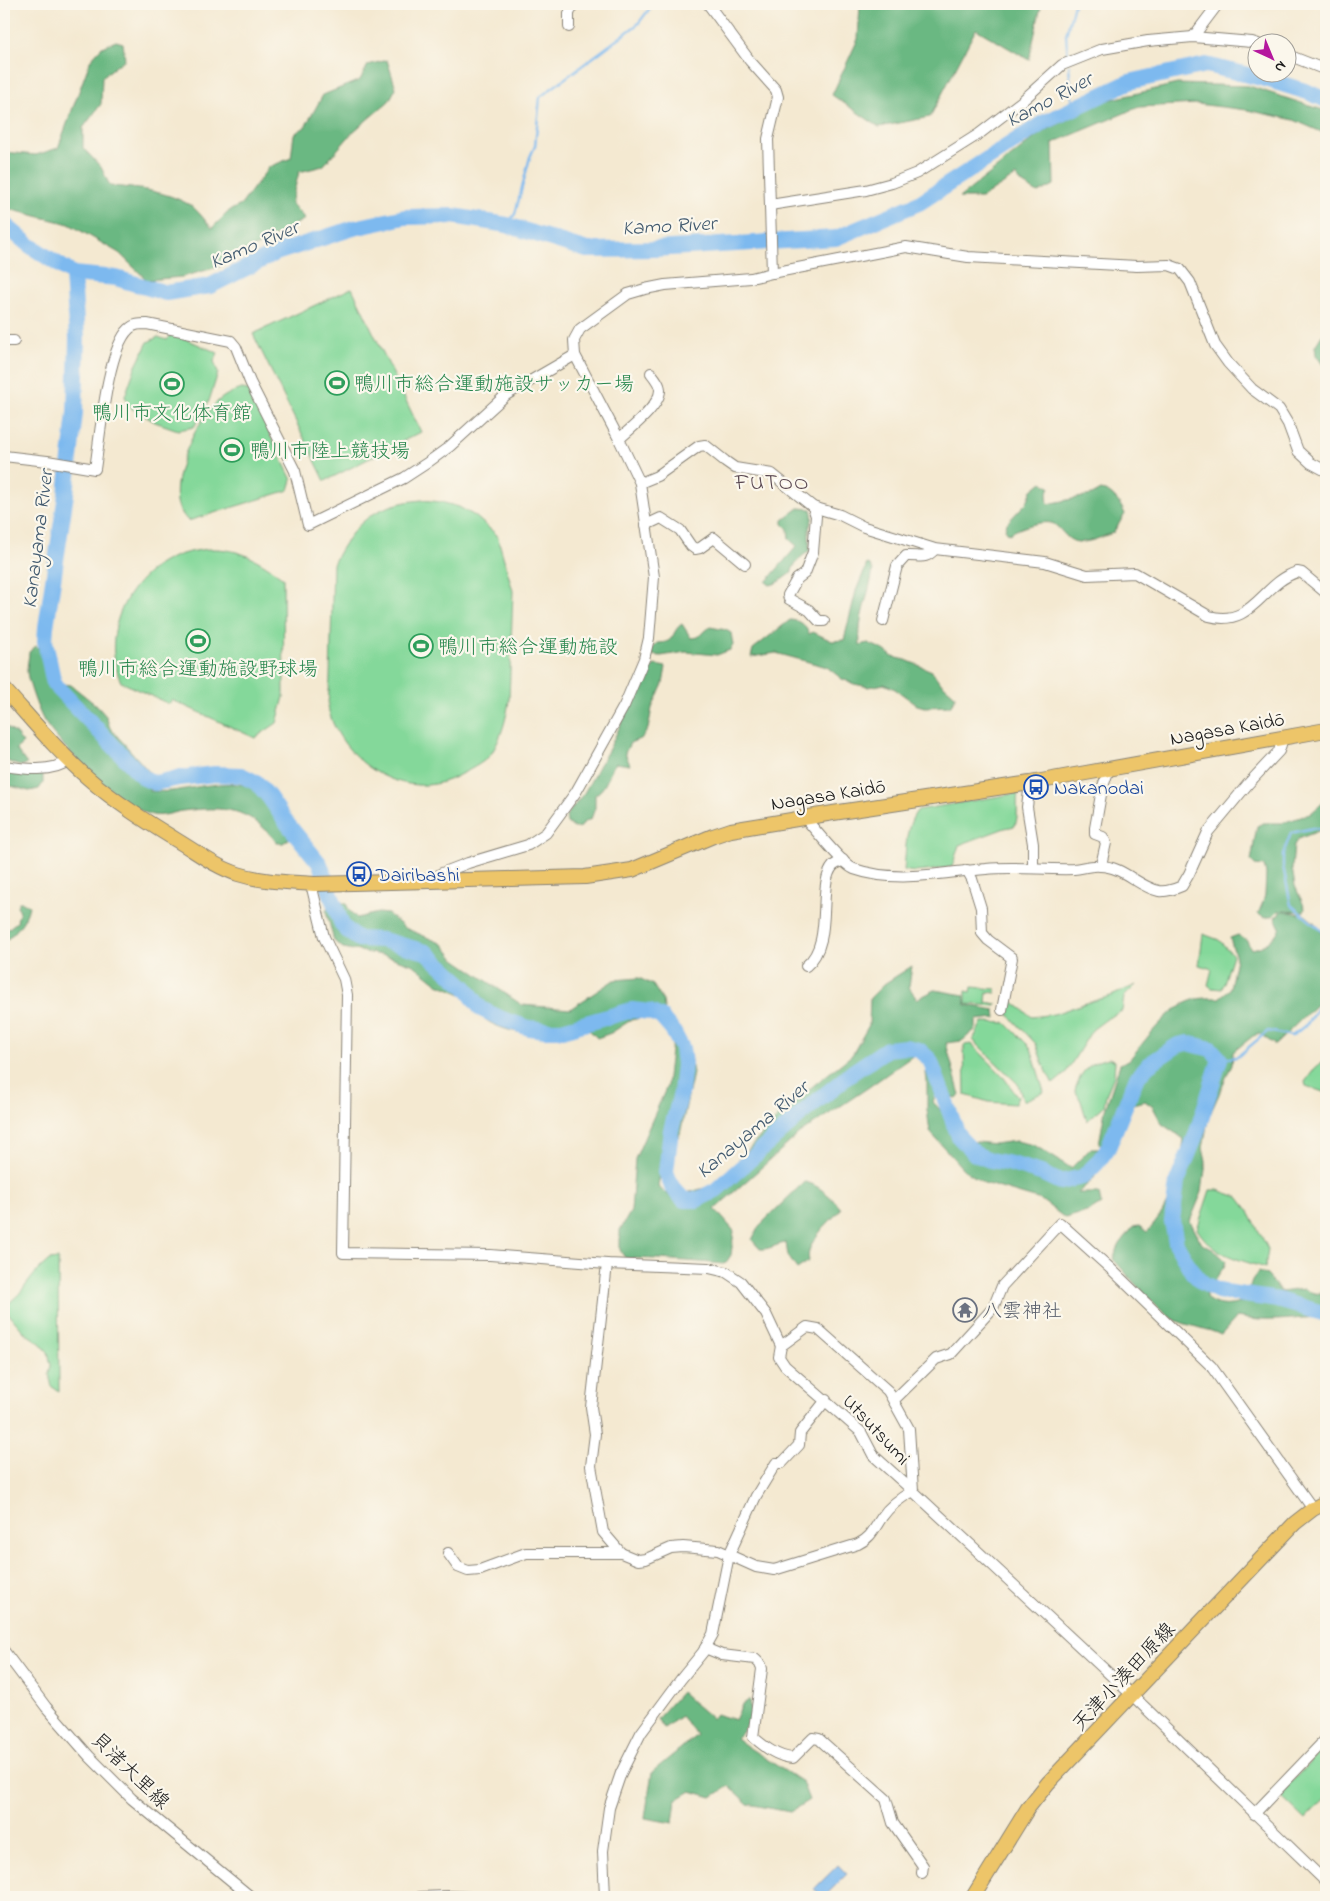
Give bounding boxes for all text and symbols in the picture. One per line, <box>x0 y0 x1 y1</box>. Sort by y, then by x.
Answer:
north arrow <box>1248 32 1298 82</box>
text: N <box>1269 55 1291 77</box>
water label: Kamo River <box>1001 64 1101 136</box>
water label: Kamo River <box>621 209 719 244</box>
water label: Kamo River <box>206 213 306 278</box>
sports icon: 鴨川市総合運動施設サッカー場 <box>324 370 350 396</box>
sports icon: 鴨川市文化体育館 <box>159 371 185 397</box>
place label: 鴨川市総合運動施設サッカー場 <box>354 371 634 400</box>
place label: 鴨川市文化体育館 <box>92 400 252 429</box>
sports icon: 鴨川市陸上競技場 <box>219 437 245 463</box>
place label: 鴨川市陸上競技場 <box>250 438 410 467</box>
water label: Kanayama River <box>16 466 63 610</box>
district label: FUTOO <box>734 468 809 500</box>
sports icon: 鴨川市総合運動施設野球場 <box>185 628 211 654</box>
sports icon: 鴨川市総合運動施設 <box>408 633 434 659</box>
place label: 鴨川市総合運動施設 <box>438 634 618 663</box>
place label: 鴨川市総合運動施設野球場 <box>78 656 318 685</box>
street label: Nagasa Kaidō <box>1168 706 1287 756</box>
street label: Nagasa Kaidō <box>769 773 888 821</box>
bus stop icon: Nakanodai <box>1023 774 1049 800</box>
place label: Nakanodai <box>1054 775 1144 804</box>
bus stop icon: Dairibashi <box>346 861 372 887</box>
place label: Dairibashi <box>375 862 460 891</box>
water label: Kanayama River <box>690 1073 818 1187</box>
temple icon: 八雲神社 <box>952 1297 978 1323</box>
place label: 八雲神社 <box>982 1298 1062 1327</box>
street label: Utsutsumi <box>834 1389 916 1473</box>
street label: 天津小湊田原線 <box>1066 1617 1183 1739</box>
street label: 貝渚大里線 <box>83 1727 175 1817</box>

